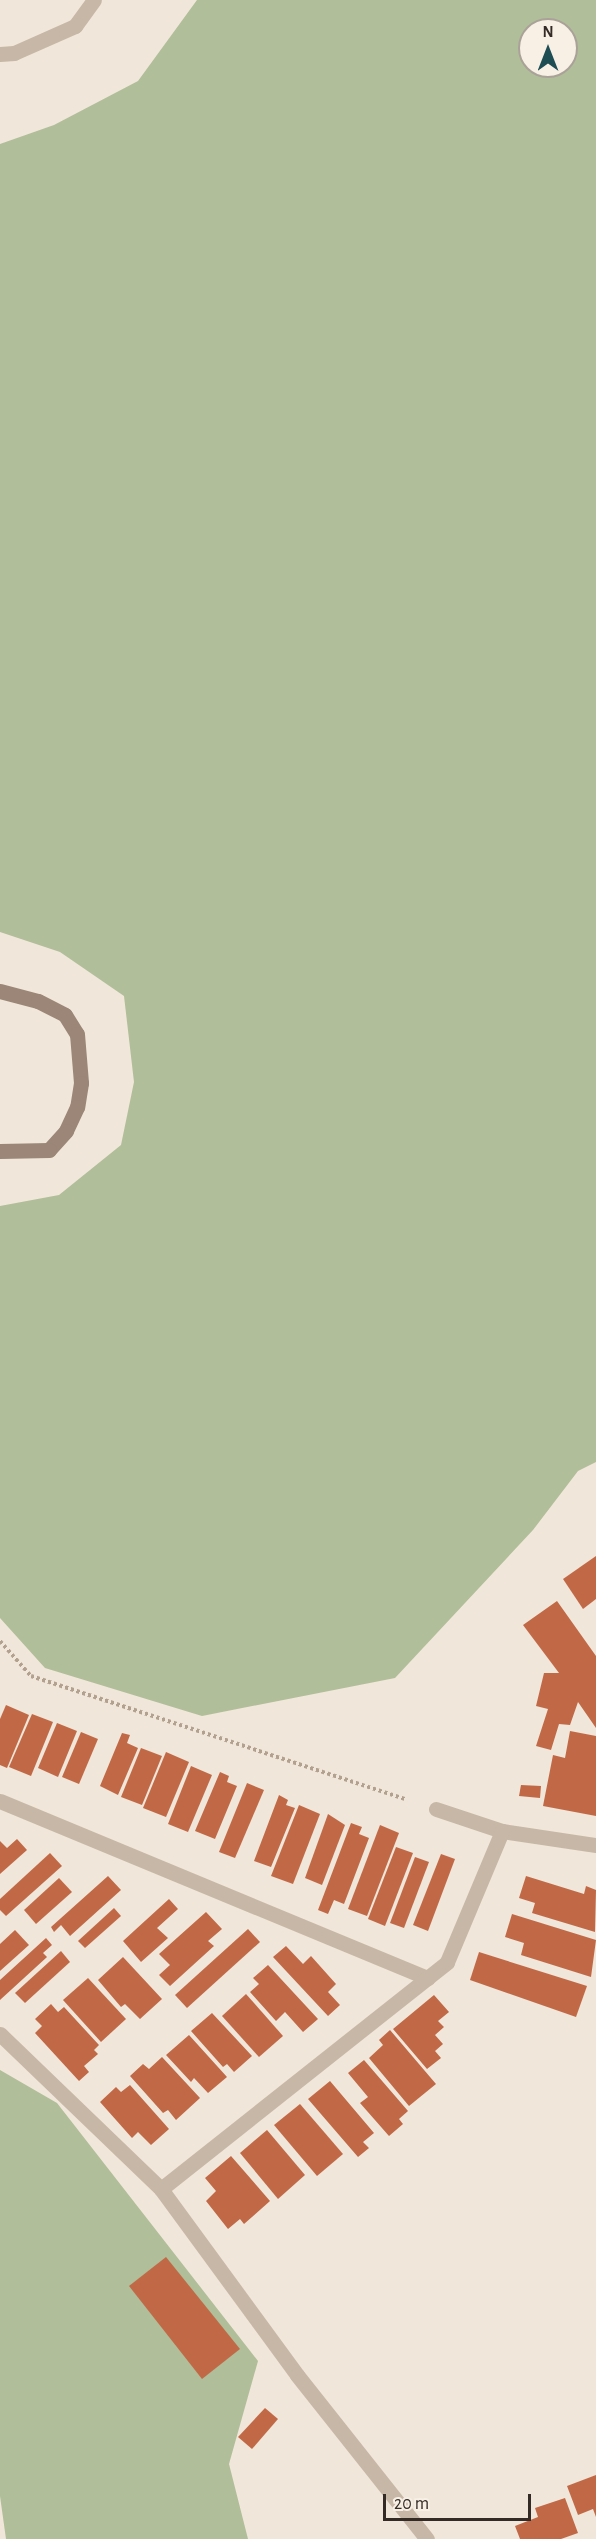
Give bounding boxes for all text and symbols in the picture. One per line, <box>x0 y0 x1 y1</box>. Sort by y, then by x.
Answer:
north arrow <box>518 18 578 78</box>
text: N <box>542 24 554 40</box>
scale bar <box>386 2482 534 2520</box>
text: 20 m <box>394 2495 429 2513</box>

